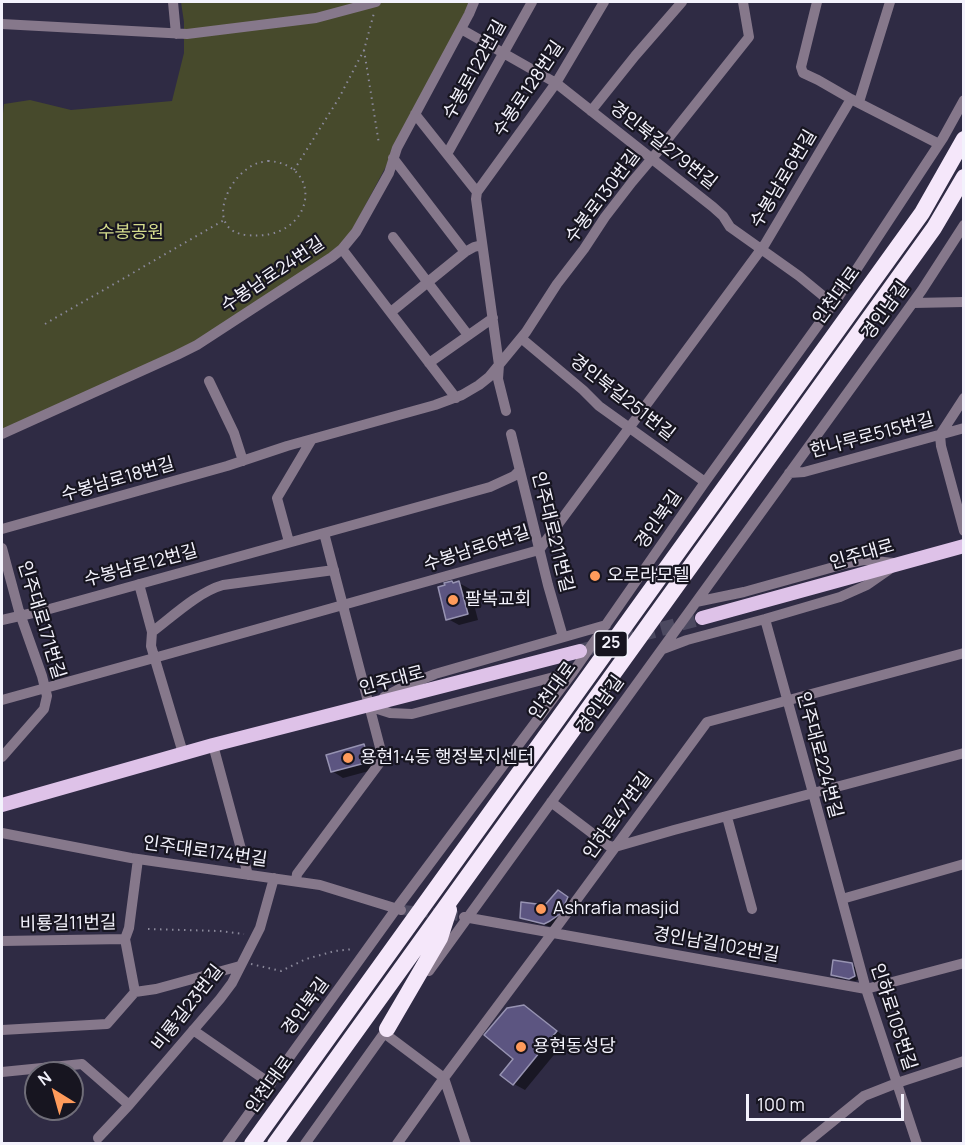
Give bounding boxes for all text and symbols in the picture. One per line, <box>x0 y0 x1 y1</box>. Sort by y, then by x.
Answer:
street label: 수봉로122번길 <box>439 17 511 123</box>
street label: 수봉로128번길 <box>489 37 569 141</box>
street label: 경인북길279번길 <box>605 98 721 194</box>
street label: 수봉남로6번길 <box>746 126 822 232</box>
street label: 수봉로130번길 <box>561 146 645 248</box>
park label: 수봉공원 <box>98 222 164 244</box>
street label: 수봉남로24번길 <box>217 233 329 317</box>
street label: 인천대로 <box>809 263 865 329</box>
street label: 경인남길 <box>858 278 914 344</box>
street label: 경인북길251번길 <box>565 350 679 446</box>
street label: 한나루로515번길 <box>808 409 936 463</box>
street label: 수봉남로18번길 <box>59 454 177 506</box>
street label: 인주대로211번길 <box>527 469 577 595</box>
street label: 경인북길 <box>631 487 687 553</box>
street label: 수봉남로6번길 <box>421 522 533 576</box>
street label: 인주대로 <box>827 535 897 575</box>
street label: 수봉남로12번길 <box>82 540 200 592</box>
street label: 인주대로171번길 <box>13 558 69 682</box>
place label: 오로라모텔 <box>607 565 690 587</box>
marker: 오로라모텔 <box>588 569 602 583</box>
place label: 팔복교회 <box>465 589 531 611</box>
marker: 팔복교회 <box>446 593 460 607</box>
road number: 25 <box>594 631 628 657</box>
street label: 인천대로 <box>525 658 581 724</box>
street label: 인주대로 <box>357 662 427 700</box>
street label: 경인남길 <box>573 672 629 738</box>
street label: 인주대로224번길 <box>792 689 846 821</box>
place label: 용현1·4동 행정복지센터 <box>360 747 534 769</box>
marker: 용현1·4동 행정복지센터 <box>341 751 355 765</box>
street label: 인하로47번길 <box>579 768 657 864</box>
street label: 인주대로174번길 <box>141 833 269 871</box>
place label: Ashrafia masjid <box>553 898 679 920</box>
marker: Ashrafia masjid <box>534 902 548 916</box>
street label: 비룡길11번길 <box>19 912 117 936</box>
street label: 경인남길102번길 <box>651 923 781 967</box>
street label: 비룡길23번길 <box>148 961 228 1055</box>
street label: 인하로105번길 <box>866 961 920 1073</box>
street label: 경인북길 <box>278 974 334 1040</box>
place label: 용현동성당 <box>533 1036 616 1058</box>
marker: 용현동성당 <box>514 1040 528 1054</box>
street label: 인천대로 <box>242 1052 298 1118</box>
north arrow <box>24 1061 84 1121</box>
text: N <box>33 1066 56 1090</box>
scale bar <box>749 1082 906 1120</box>
text: 100 m <box>757 1092 805 1116</box>

